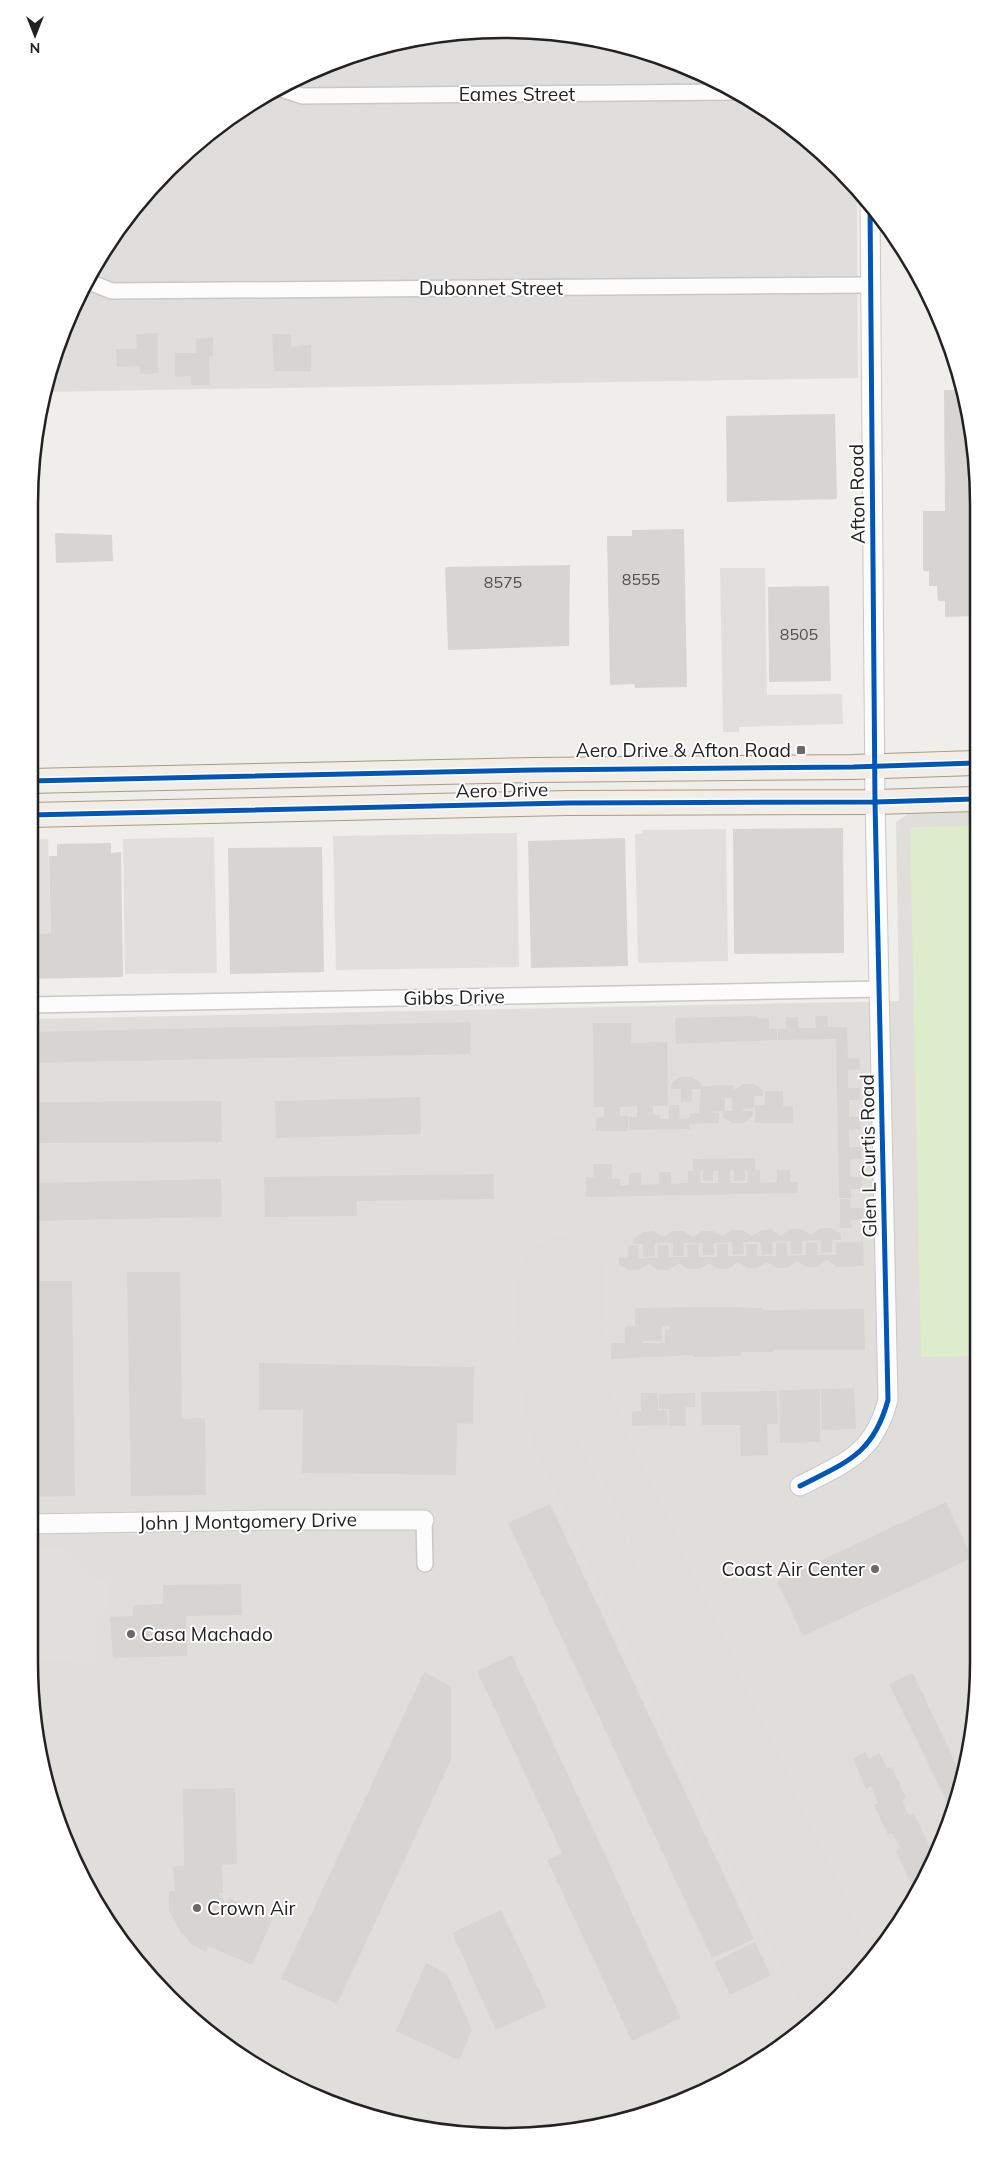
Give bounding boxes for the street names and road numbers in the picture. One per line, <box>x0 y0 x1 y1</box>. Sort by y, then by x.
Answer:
street label: Eames Street <box>459 82 576 106</box>
street label: Dubonnet Street <box>419 276 563 300</box>
street label: Afton Road <box>844 444 870 544</box>
street label: Aero Drive <box>455 777 549 803</box>
street label: Gibbs Drive <box>403 984 505 1010</box>
street label: Glen L Curtis Road <box>855 1074 881 1238</box>
street label: John J Montgomery Drive <box>139 1507 357 1535</box>

